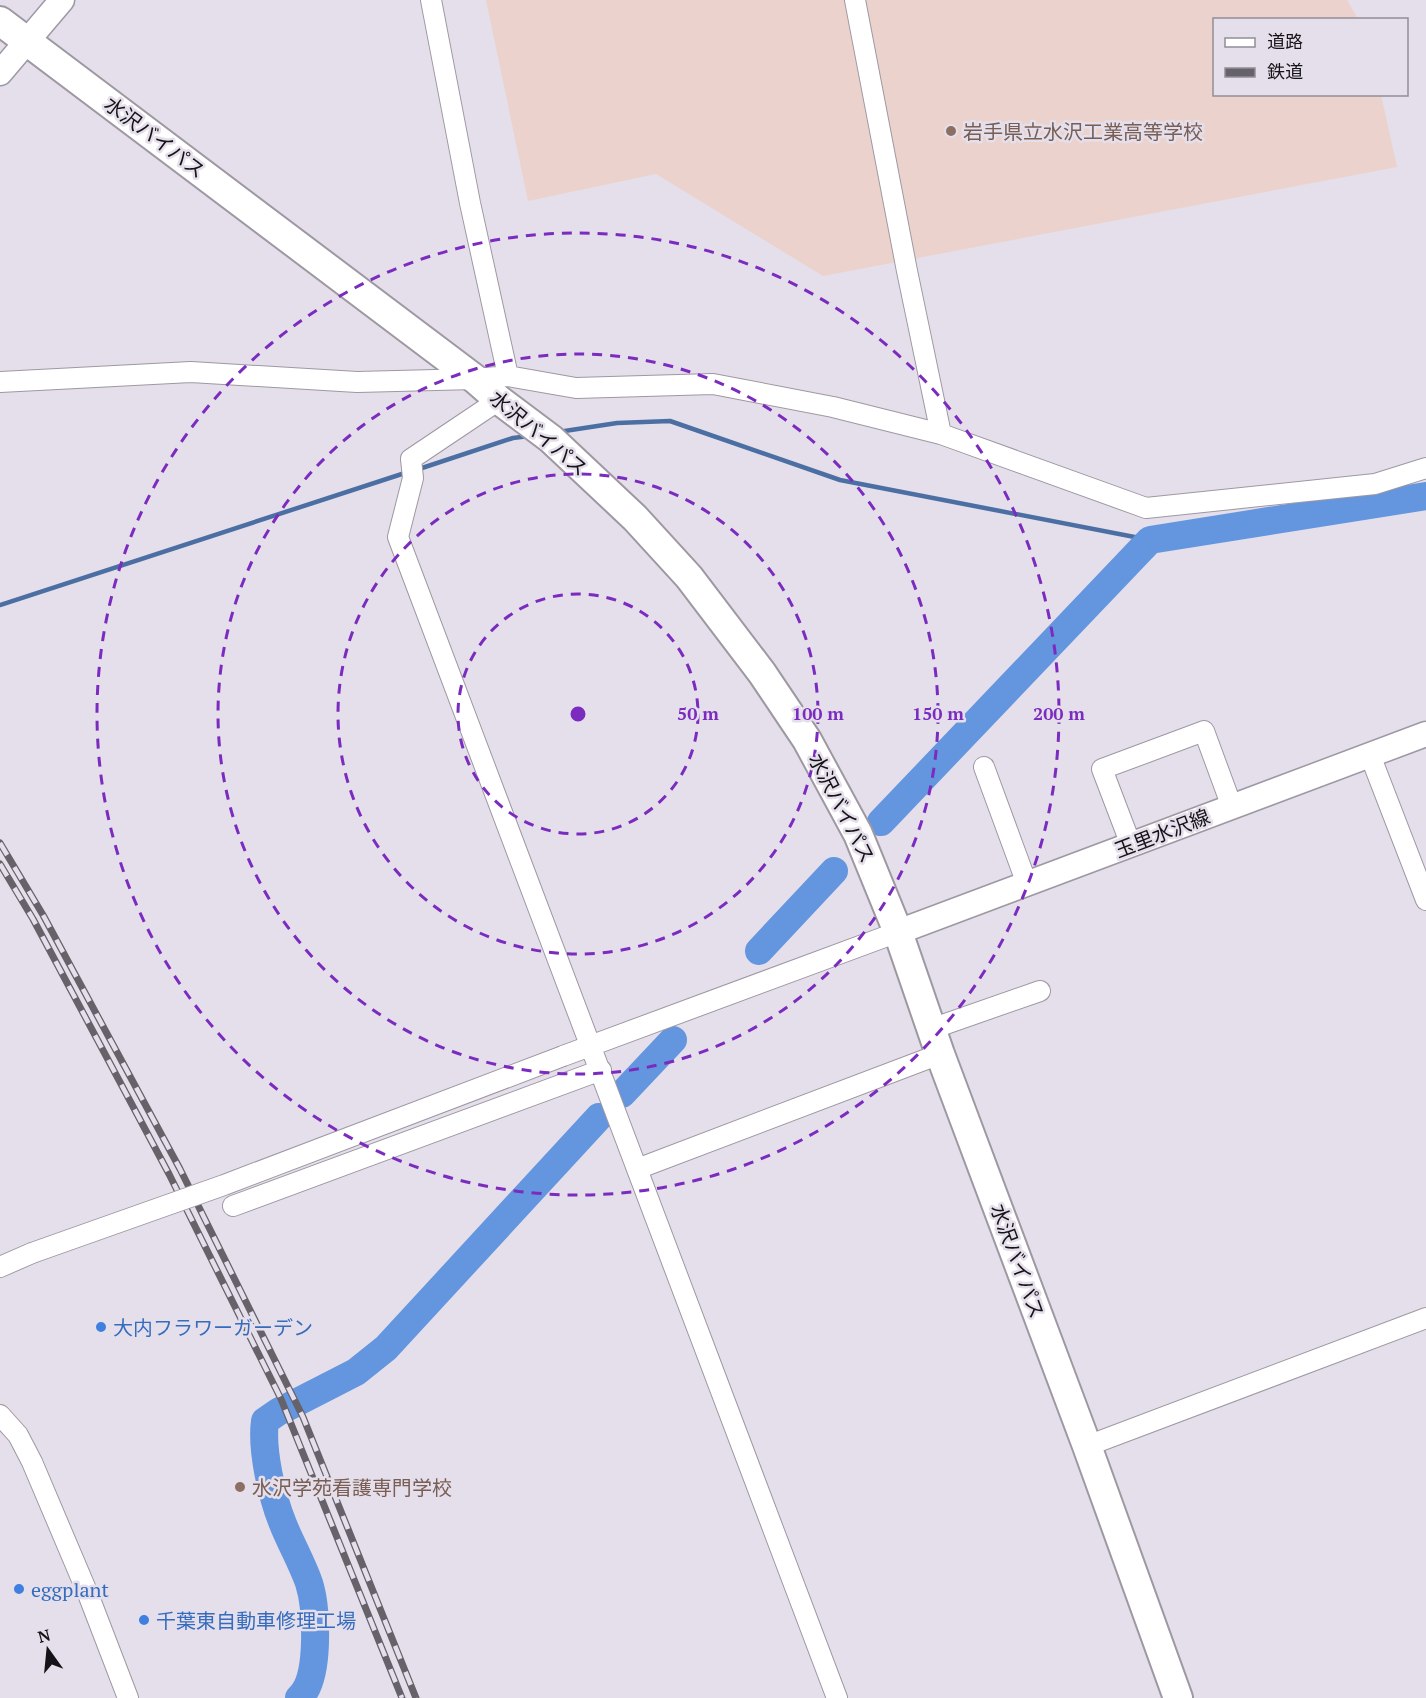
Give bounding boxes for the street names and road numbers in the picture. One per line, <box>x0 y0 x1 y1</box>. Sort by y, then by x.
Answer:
street label: 水沢バイパス <box>99 90 211 184</box>
street label: 水沢バイパス <box>485 384 593 482</box>
street label: 水沢バイパス <box>803 749 881 867</box>
street label: 玉里水沢線 <box>1110 802 1214 864</box>
street label: 水沢バイパス <box>985 1200 1051 1322</box>

